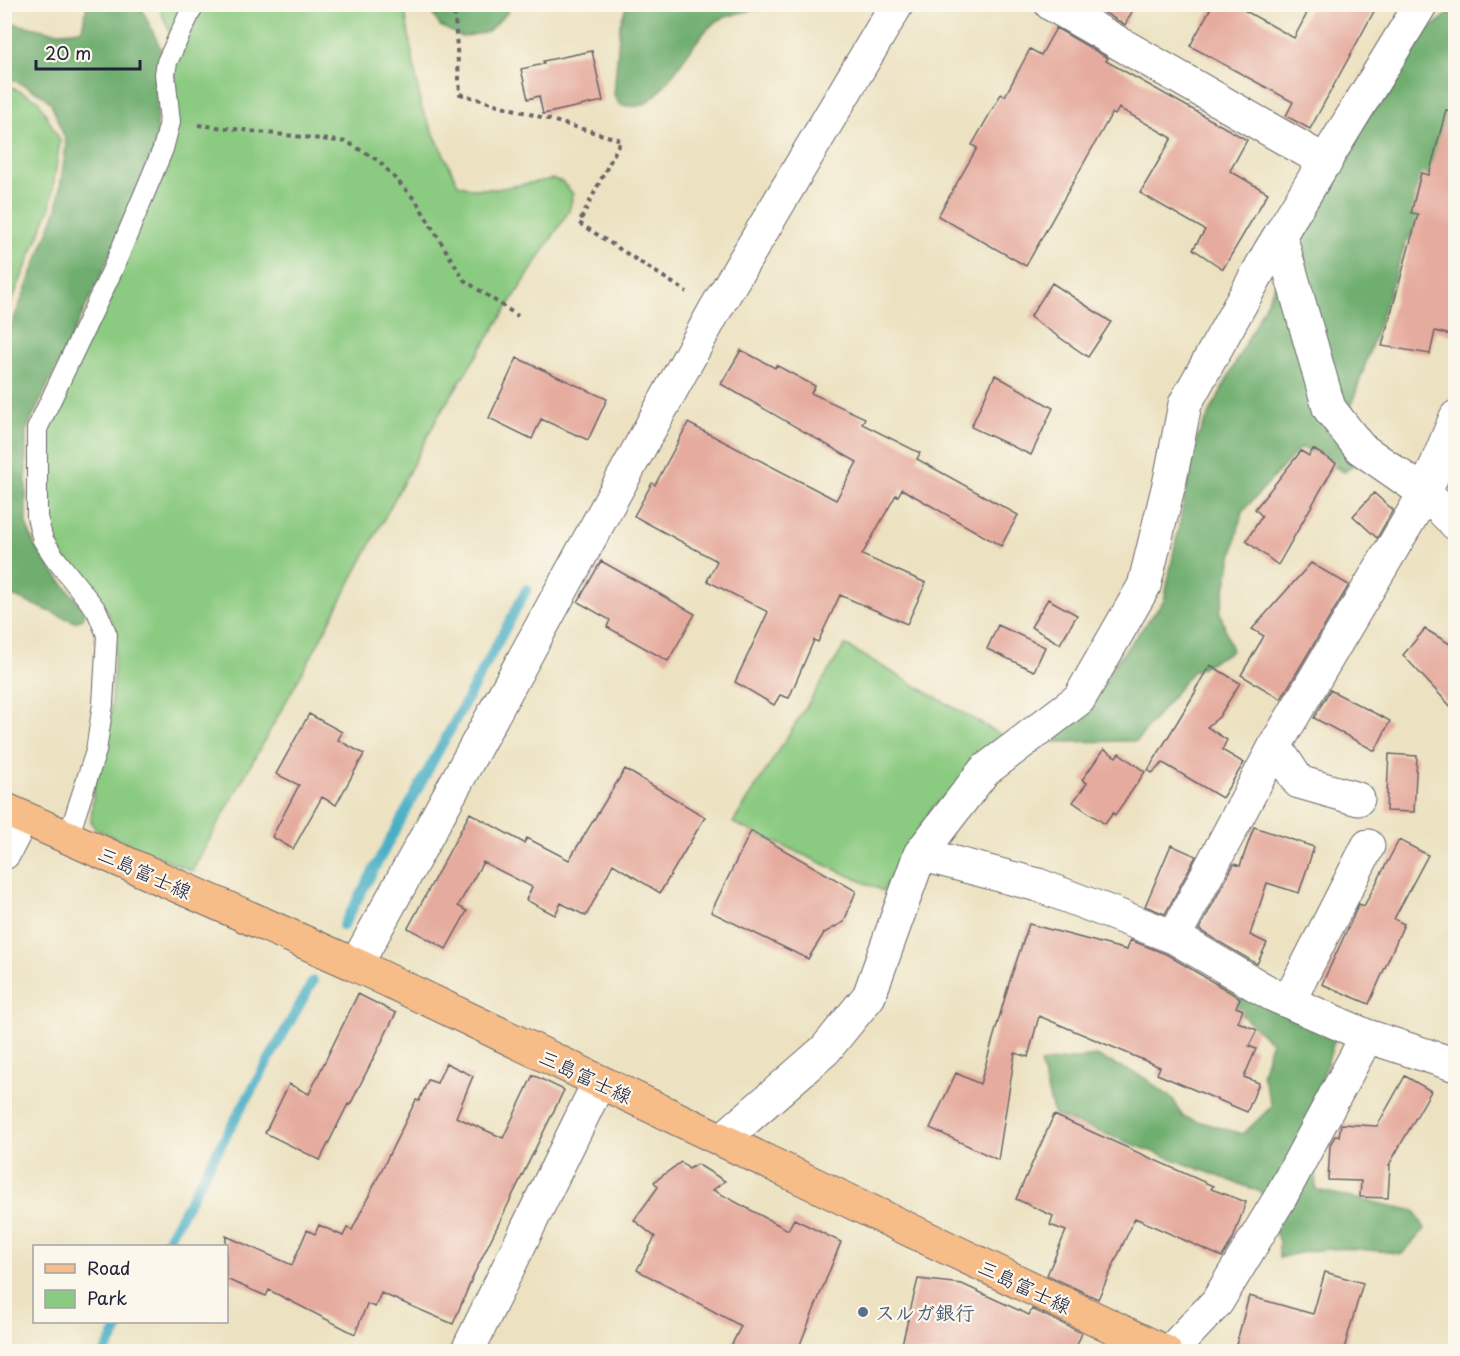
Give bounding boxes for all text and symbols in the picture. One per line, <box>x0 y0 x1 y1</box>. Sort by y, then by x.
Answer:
scale bar <box>36 33 140 71</box>
text: 20 m <box>45 39 91 66</box>
street label: 三島富士線 <box>93 838 197 906</box>
street label: 三島富士線 <box>534 1041 638 1111</box>
legend <box>33 1245 228 1323</box>
street label: 三島富士線 <box>973 1251 1077 1321</box>
text: Road <box>87 1254 131 1281</box>
text: Park <box>87 1284 127 1311</box>
place label: スルガ銀行 <box>875 1297 975 1327</box>
marker: スルガ銀行 <box>856 1305 870 1319</box>

